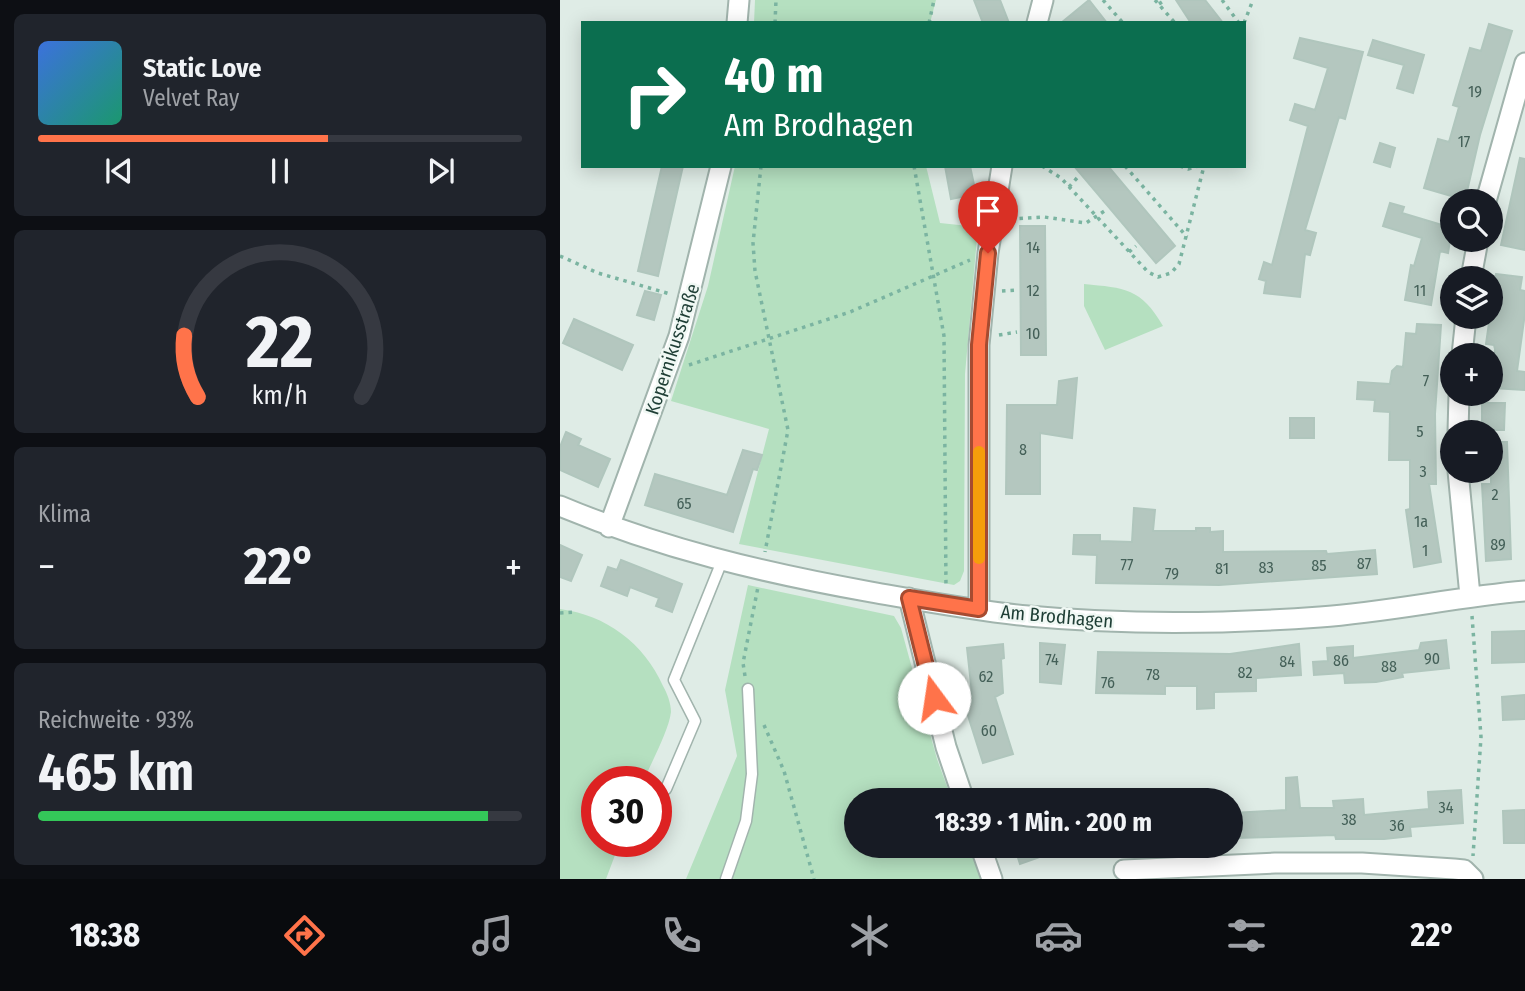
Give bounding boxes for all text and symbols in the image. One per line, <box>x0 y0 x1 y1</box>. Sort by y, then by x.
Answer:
text: 40 m <box>724 46 824 105</box>
icon: right <box>609 49 700 140</box>
text: Static Love <box>143 53 261 84</box>
house number: 19 <box>1468 82 1482 101</box>
text: Velvet Ray <box>143 84 239 112</box>
text: Am Brodhagen <box>724 106 914 144</box>
house number: 17 <box>1458 132 1471 151</box>
icon: previous <box>100 152 138 190</box>
icon: pause <box>261 152 299 190</box>
icon: next <box>422 152 460 190</box>
pin <box>958 181 1018 253</box>
map controls <box>1440 189 1503 483</box>
button: search <box>1440 189 1503 252</box>
icon: arrive <box>969 192 1007 230</box>
house number: 14 <box>1026 238 1040 257</box>
button: layers <box>1440 266 1503 329</box>
street label: Kopernikusstraße <box>640 281 705 418</box>
house number: 12 <box>1026 281 1040 300</box>
house number: 11 <box>1414 281 1426 300</box>
text: 22 <box>245 300 314 387</box>
house number: 10 <box>1026 324 1040 343</box>
button: + <box>1440 343 1503 406</box>
house number: 7 <box>1423 371 1430 390</box>
text: km/h <box>252 381 308 411</box>
button: − <box>1440 420 1503 483</box>
house number: 5 <box>1416 422 1424 441</box>
house number: 8 <box>1019 440 1027 459</box>
house number: 3 <box>1419 462 1427 481</box>
house number: 2 <box>1491 485 1499 504</box>
house number: 65 <box>676 494 692 513</box>
text: Klima <box>38 500 91 528</box>
house number: 1a <box>1414 512 1428 531</box>
text: 22° <box>244 535 316 598</box>
house number: 89 <box>1490 535 1506 554</box>
house number: 1 <box>1422 541 1428 560</box>
text: − <box>38 544 55 590</box>
text: + <box>505 544 522 590</box>
house number: 87 <box>1357 554 1372 573</box>
house number: 77 <box>1120 555 1134 574</box>
house number: 85 <box>1311 556 1327 575</box>
house number: 83 <box>1258 558 1274 577</box>
house number: 81 <box>1215 559 1229 578</box>
house number: 79 <box>1165 564 1179 583</box>
street label: Am Brodhagen <box>1000 600 1114 633</box>
house number: 90 <box>1424 649 1440 668</box>
house number: 74 <box>1045 650 1059 669</box>
house number: 86 <box>1333 651 1349 670</box>
house number: 84 <box>1279 652 1295 671</box>
house number: 88 <box>1381 657 1397 676</box>
position arrow <box>897 661 971 735</box>
house number: 82 <box>1238 663 1252 682</box>
house number: 78 <box>1146 665 1160 684</box>
house number: 62 <box>979 667 993 686</box>
house number: 76 <box>1101 673 1115 692</box>
text: Reichweite · 93% <box>38 706 194 734</box>
house number: 60 <box>981 721 997 740</box>
text: 465 km <box>38 741 194 804</box>
speed limit sign: 30 <box>581 766 672 857</box>
house number: 34 <box>1439 798 1454 817</box>
text: 18:39 · 1 Min. · 200 m <box>935 807 1152 838</box>
house number: 38 <box>1341 810 1357 829</box>
house number: 36 <box>1389 816 1405 835</box>
icon: directions <box>280 911 329 960</box>
icon: music <box>468 911 517 960</box>
icon: phone <box>657 911 706 960</box>
icon: climate <box>845 911 894 960</box>
icon: car <box>1034 911 1083 960</box>
icon: filters <box>1222 911 1271 960</box>
text: 18:38 <box>70 916 140 954</box>
text: 22° <box>1411 916 1455 954</box>

